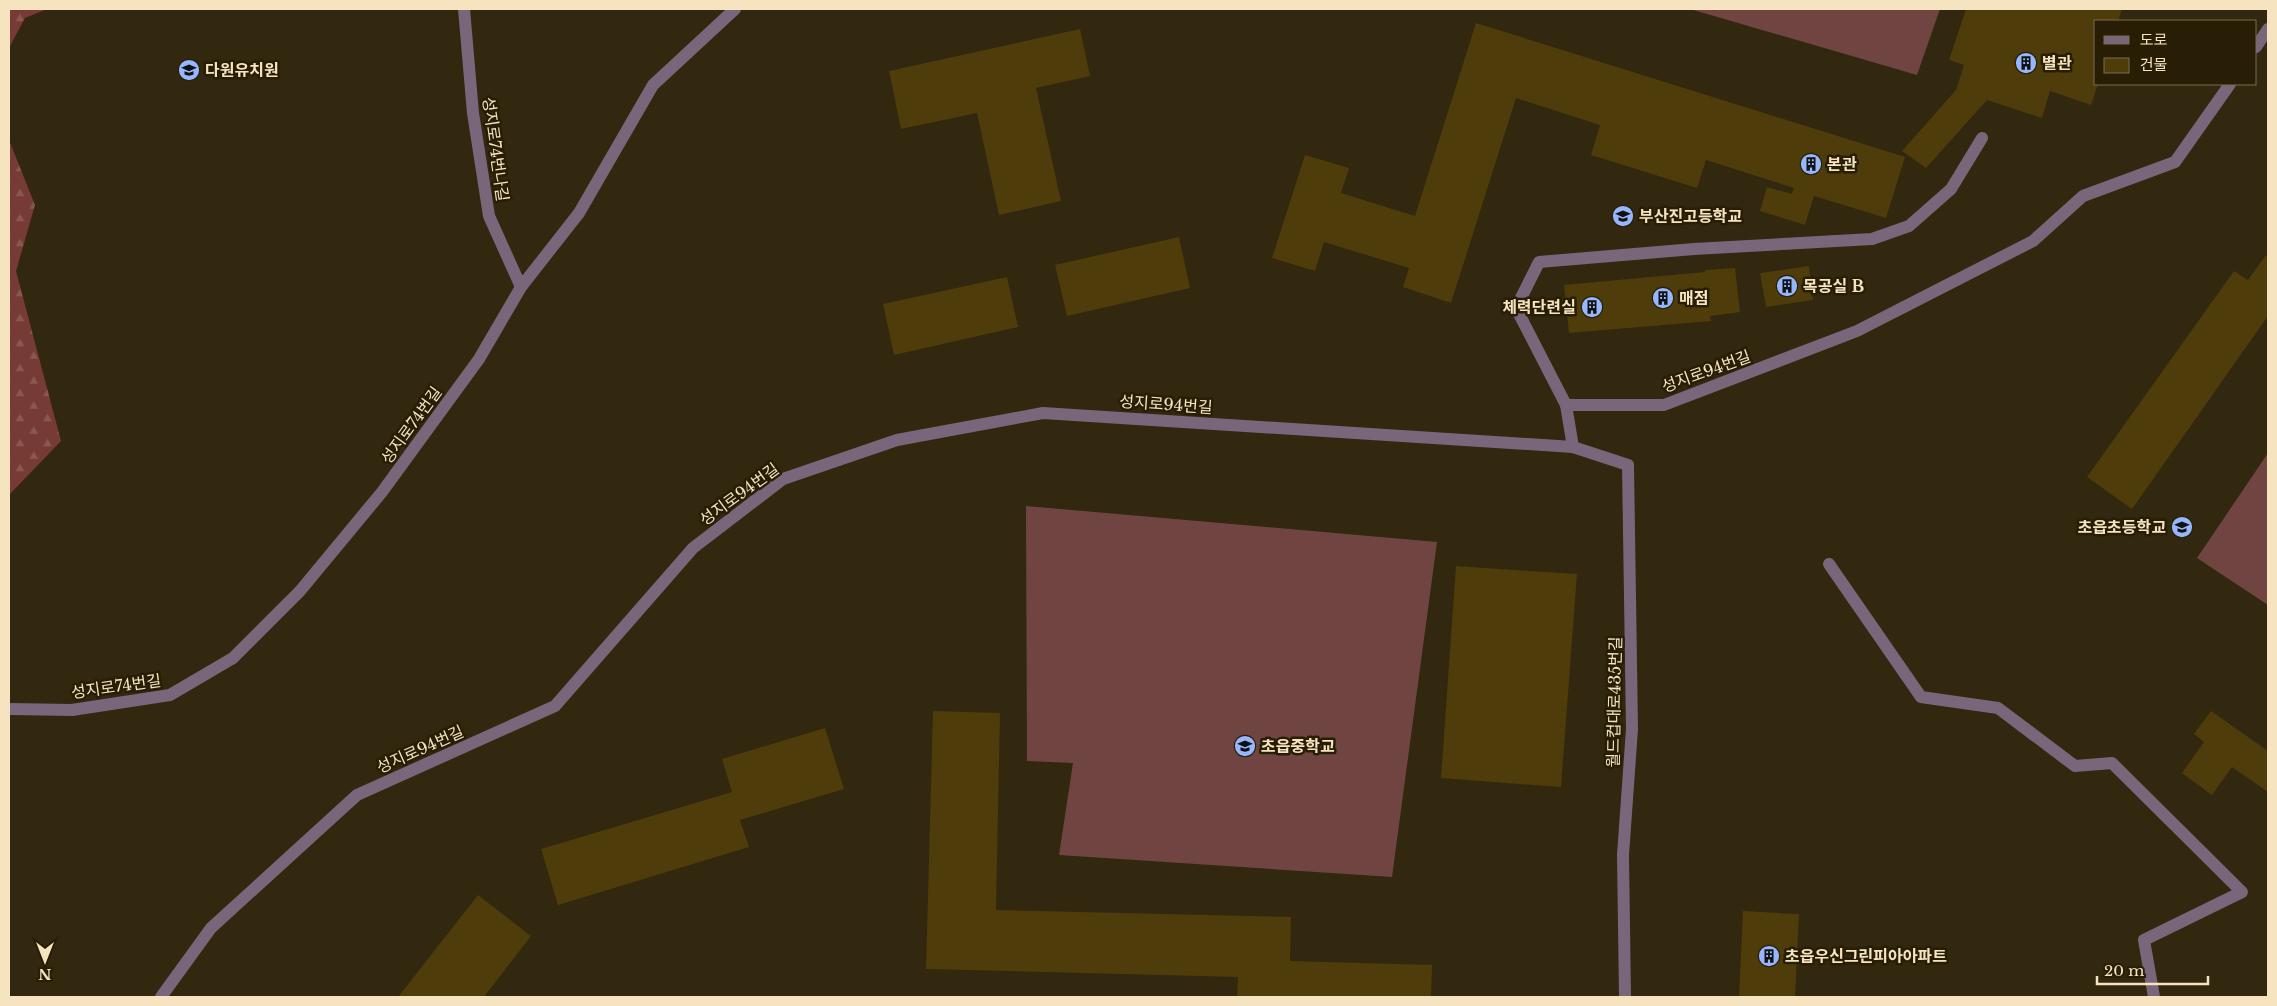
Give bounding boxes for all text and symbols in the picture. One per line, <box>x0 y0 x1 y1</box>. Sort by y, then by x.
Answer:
legend <box>2094 20 2257 85</box>
text: 도로 <box>2140 30 2168 49</box>
building icon: 별관 <box>2014 51 2038 75</box>
place label: 별관 <box>2042 53 2072 73</box>
text: 건물 <box>2140 55 2168 74</box>
school or university icon: 다원유치원 <box>177 58 201 82</box>
place label: 다원유치원 <box>205 60 279 80</box>
street label: 성지로74번나길 <box>479 95 513 203</box>
building icon: 본관 <box>1799 152 1823 176</box>
place label: 본관 <box>1827 154 1857 174</box>
school or university icon: 부산진고등학교 <box>1611 204 1635 228</box>
place label: 부산진고등학교 <box>1639 206 1742 226</box>
building icon: 목공실 B <box>1775 274 1799 298</box>
place label: 목공실 B <box>1803 276 1864 296</box>
building icon: 매점 <box>1651 286 1675 310</box>
place label: 매점 <box>1679 288 1708 308</box>
building icon: 체력단련실 <box>1580 295 1604 319</box>
place label: 체력단련실 <box>1502 297 1576 317</box>
street label: 성지로94번길 <box>1659 346 1753 396</box>
street label: 성지로74번길 <box>376 382 446 468</box>
street label: 성지로94번길 <box>1119 391 1213 417</box>
street label: 성지로94번길 <box>695 459 783 529</box>
school or university icon: 초읍초등학교 <box>2170 515 2194 539</box>
place label: 초읍초등학교 <box>2078 517 2166 537</box>
street label: 월드컵대로435번길 <box>1603 636 1625 768</box>
street label: 성지로74번길 <box>70 670 162 702</box>
street label: 성지로94번길 <box>373 721 467 777</box>
school or university icon: 초읍중학교 <box>1233 734 1257 758</box>
place label: 초읍중학교 <box>1261 736 1335 756</box>
north arrow <box>20 936 70 986</box>
building icon: 초읍우신그린피아아파트 <box>1757 944 1781 968</box>
place label: 초읍우신그린피아아파트 <box>1785 946 1947 966</box>
scale bar <box>2097 954 2208 986</box>
text: 20 m <box>2104 961 2144 980</box>
text: N <box>38 965 52 983</box>

